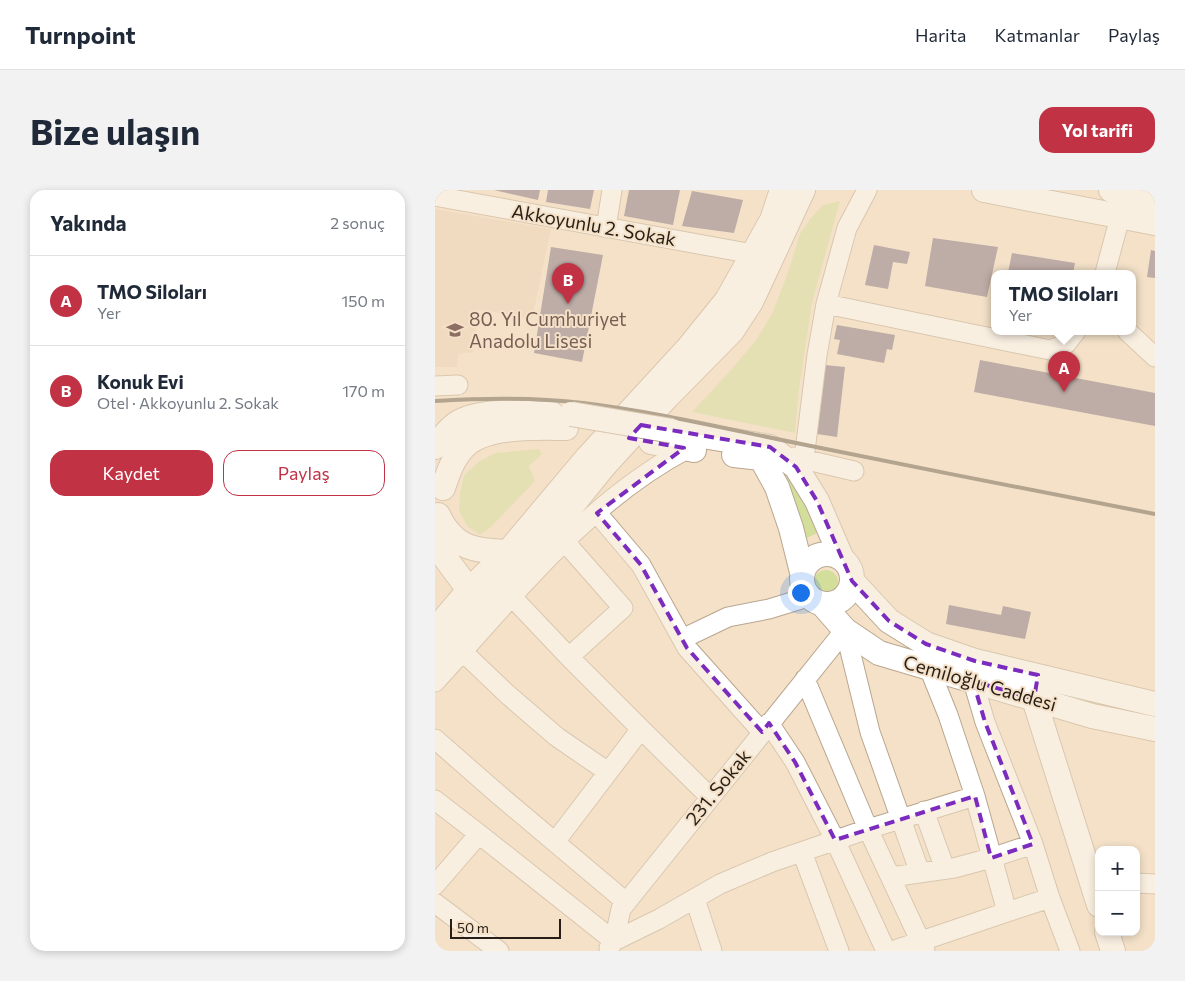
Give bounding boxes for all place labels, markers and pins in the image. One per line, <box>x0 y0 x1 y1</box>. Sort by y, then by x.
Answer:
pin: B <box>552 263 584 304</box>
place label: 80. Yıl Cumhuriyet Anadolu Lisesi <box>469 307 627 352</box>
school or university icon: 80. Yıl Cumhuriyet Anadolu Lisesi <box>445 320 465 340</box>
pin: A <box>1048 351 1080 392</box>

